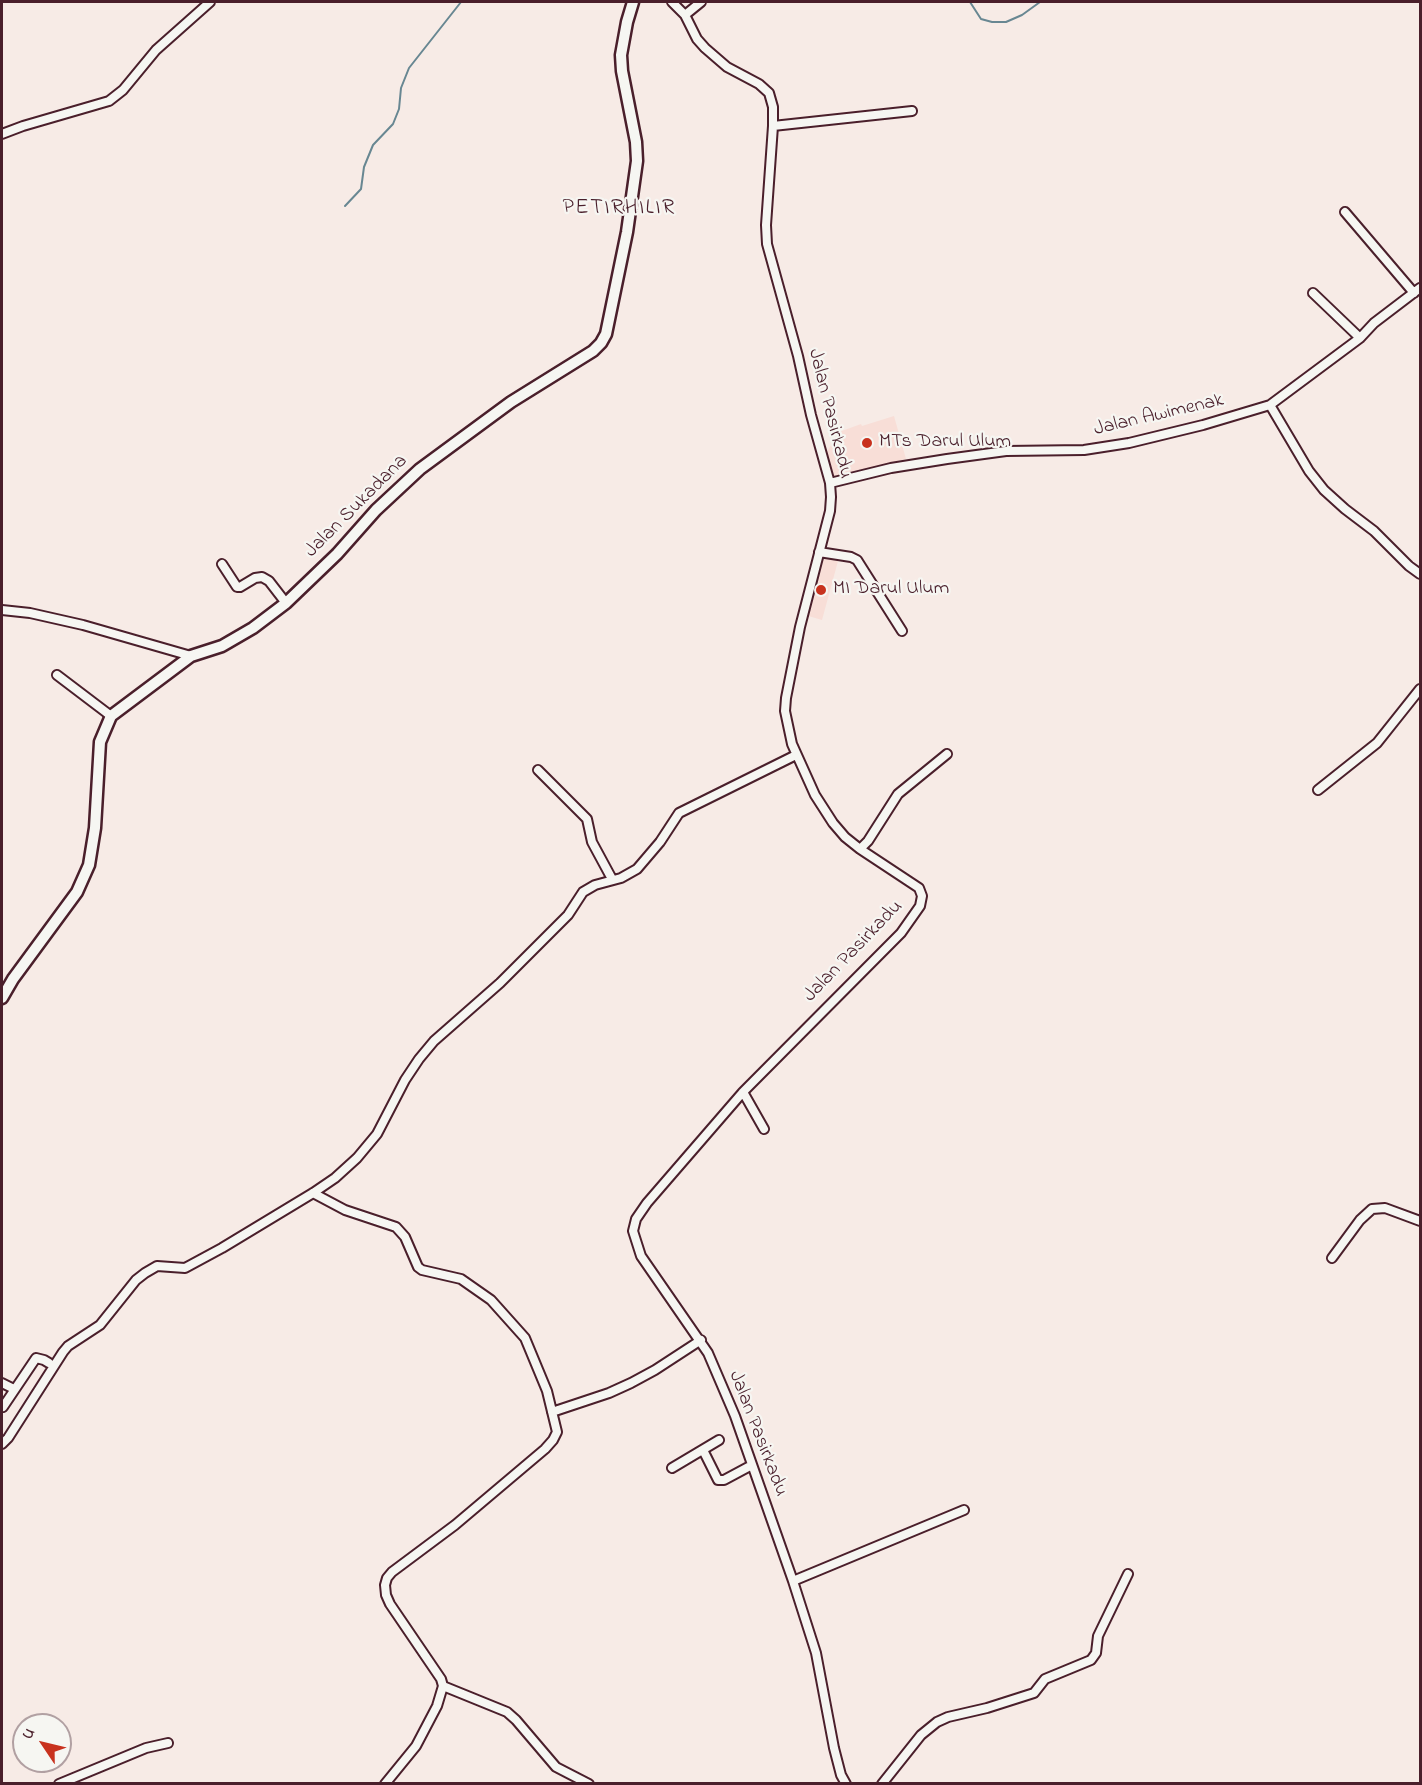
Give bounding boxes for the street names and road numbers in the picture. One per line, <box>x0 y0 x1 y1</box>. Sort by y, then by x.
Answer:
street label: Jalan Pasirkadu <box>801 347 857 481</box>
street label: Jalan Awimenak <box>1092 389 1226 443</box>
street label: Jalan Sukadana <box>300 450 414 564</box>
street label: Jalan Pasirkadu <box>799 896 909 1008</box>
street label: Jalan Pasirkadu <box>722 1368 792 1500</box>

